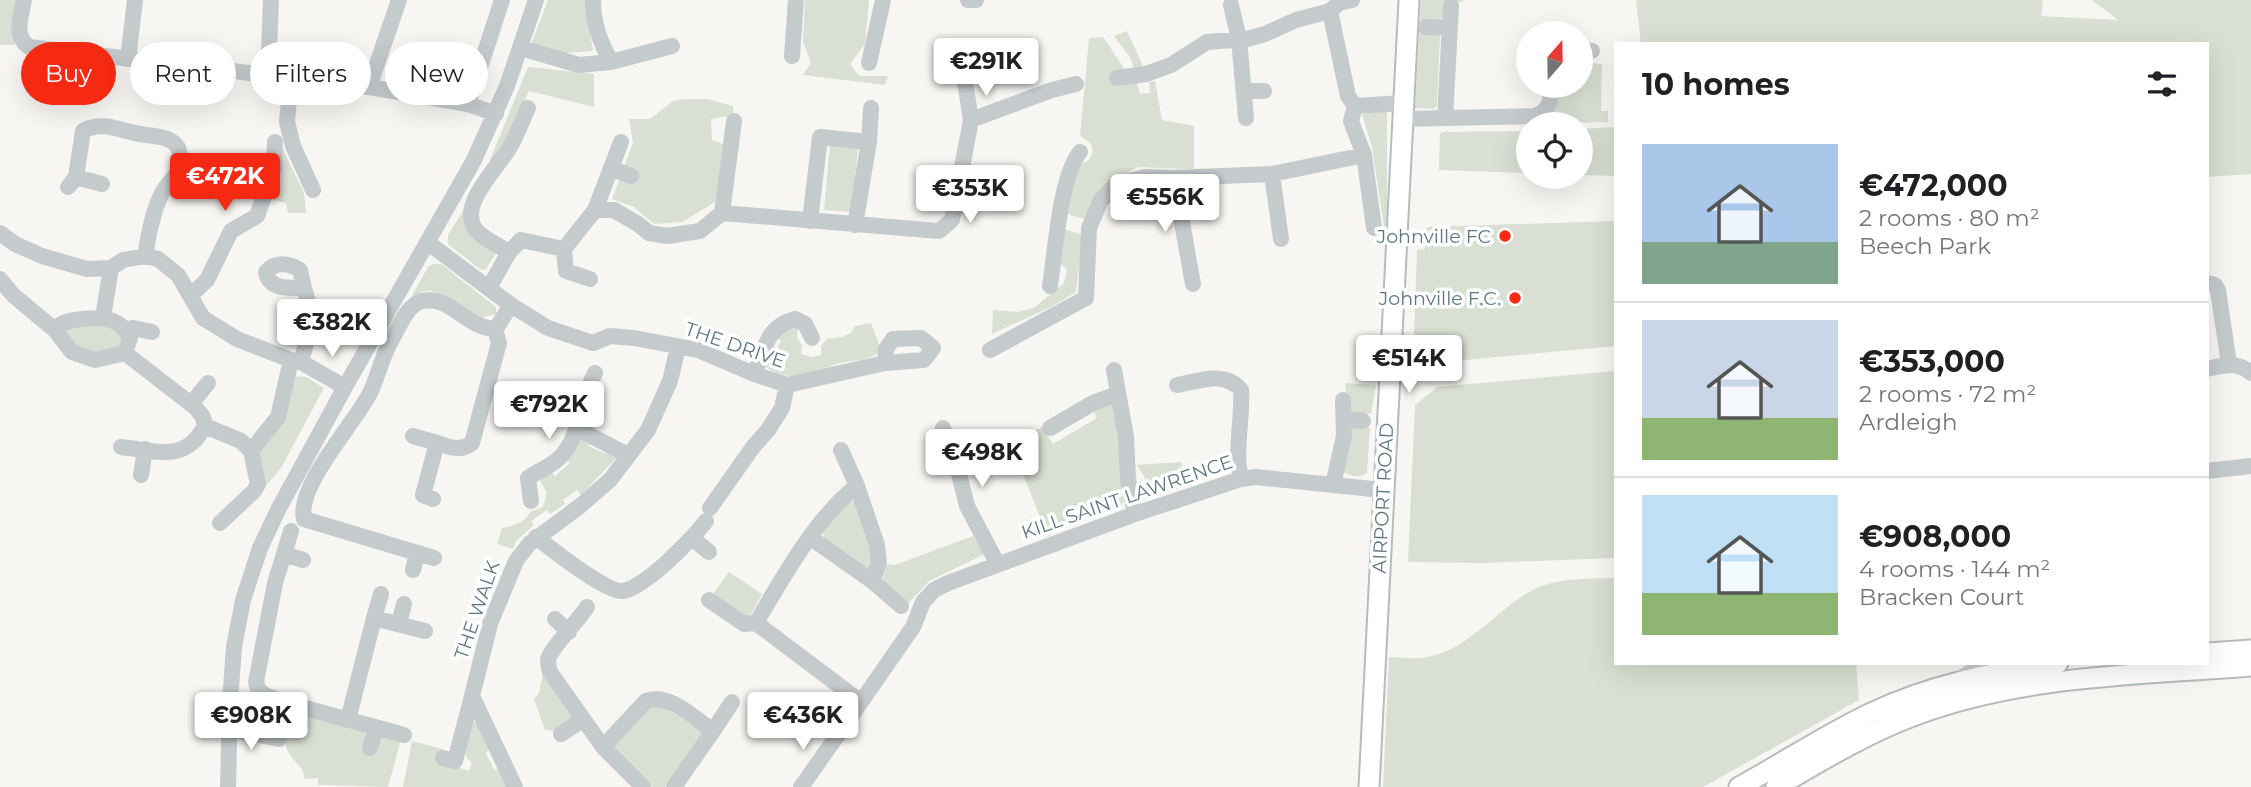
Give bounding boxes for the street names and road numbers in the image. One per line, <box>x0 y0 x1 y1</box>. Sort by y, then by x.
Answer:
street label: THE DRIVE <box>682 317 788 373</box>
street label: AIRPORT ROAD <box>1368 422 1398 574</box>
street label: KILL SAINT LAWRENCE <box>1018 450 1236 544</box>
street label: THE WALK <box>449 557 505 662</box>

